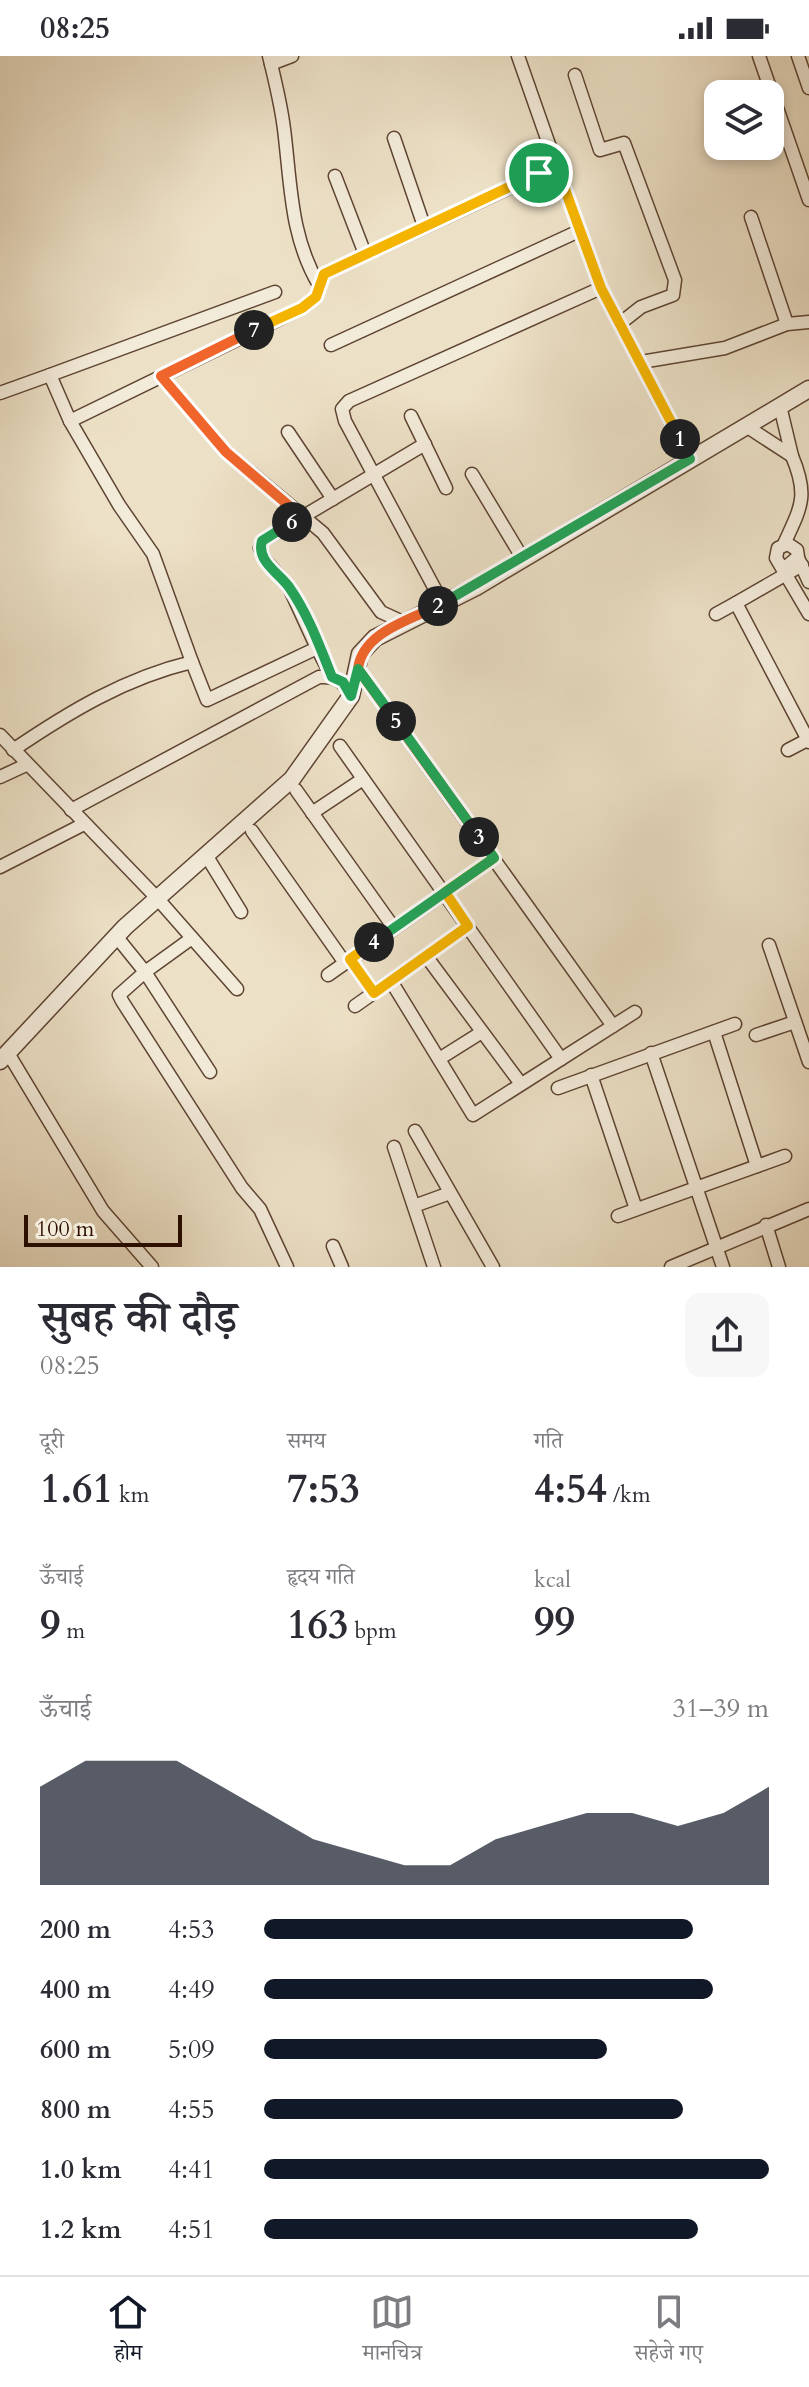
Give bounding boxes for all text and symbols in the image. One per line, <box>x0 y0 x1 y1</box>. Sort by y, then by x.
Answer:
text: 08:25 <box>40 8 110 49</box>
map controls <box>704 80 784 160</box>
button: layers <box>704 80 784 160</box>
pin <box>505 139 573 207</box>
icon: arrive <box>517 151 561 195</box>
pin: 7 <box>234 310 274 350</box>
text: 7 <box>248 315 260 345</box>
pin: 1 <box>660 419 700 459</box>
text: 1 <box>674 424 686 454</box>
pin: 6 <box>272 502 312 542</box>
text: 6 <box>286 507 298 537</box>
pin: 2 <box>418 586 458 626</box>
text: 2 <box>432 591 444 621</box>
pin: 5 <box>376 701 416 741</box>
text: 5 <box>390 706 402 736</box>
pin: 3 <box>459 817 499 857</box>
text: 3 <box>473 822 485 852</box>
pin: 4 <box>354 922 394 962</box>
text: 4 <box>368 927 380 957</box>
scale bar <box>24 1211 182 1247</box>
text: 100 m <box>36 1214 94 1244</box>
text: सुबह की दौड़ <box>40 1288 237 1348</box>
button: share <box>685 1293 769 1377</box>
text: 08:25 <box>40 1348 100 1383</box>
text: दूरी <box>40 1426 64 1456</box>
text: समय <box>287 1426 326 1456</box>
text: गति <box>534 1426 563 1456</box>
text: 1.61 <box>40 1462 113 1517</box>
text: 7:53 <box>287 1462 360 1517</box>
text: 4:54 <box>534 1462 607 1517</box>
text: km <box>113 1480 149 1510</box>
text: /km <box>607 1480 651 1510</box>
text: ऊँचाई <box>40 1562 83 1592</box>
text: हृदय गति <box>287 1562 355 1592</box>
text: kcal <box>534 1565 571 1595</box>
text: 99 <box>534 1595 575 1650</box>
text: 9 <box>40 1598 61 1653</box>
text: 163 <box>287 1598 348 1653</box>
text: m <box>61 1616 85 1646</box>
text: bpm <box>348 1616 397 1646</box>
text: ऊँचाई <box>40 1691 91 1726</box>
text: 31–39 m <box>672 1691 769 1726</box>
text: 200 m <box>40 1912 111 1947</box>
text: 4:53 <box>168 1912 215 1947</box>
text: 400 m <box>40 1972 111 2007</box>
text: 4:49 <box>168 1972 215 2007</box>
text: 600 m <box>40 2032 111 2067</box>
text: 5:09 <box>168 2032 215 2067</box>
text: 800 m <box>40 2092 111 2127</box>
text: 4:55 <box>168 2092 215 2127</box>
text: 1.0 km <box>40 2152 121 2187</box>
text: 4:41 <box>168 2152 215 2187</box>
text: 1.2 km <box>40 2212 121 2247</box>
text: 4:51 <box>168 2212 215 2247</box>
tab: होम <box>106 2290 150 2374</box>
tab: मानचित्र <box>362 2290 422 2374</box>
tab: सहेजे गए <box>634 2290 703 2374</box>

